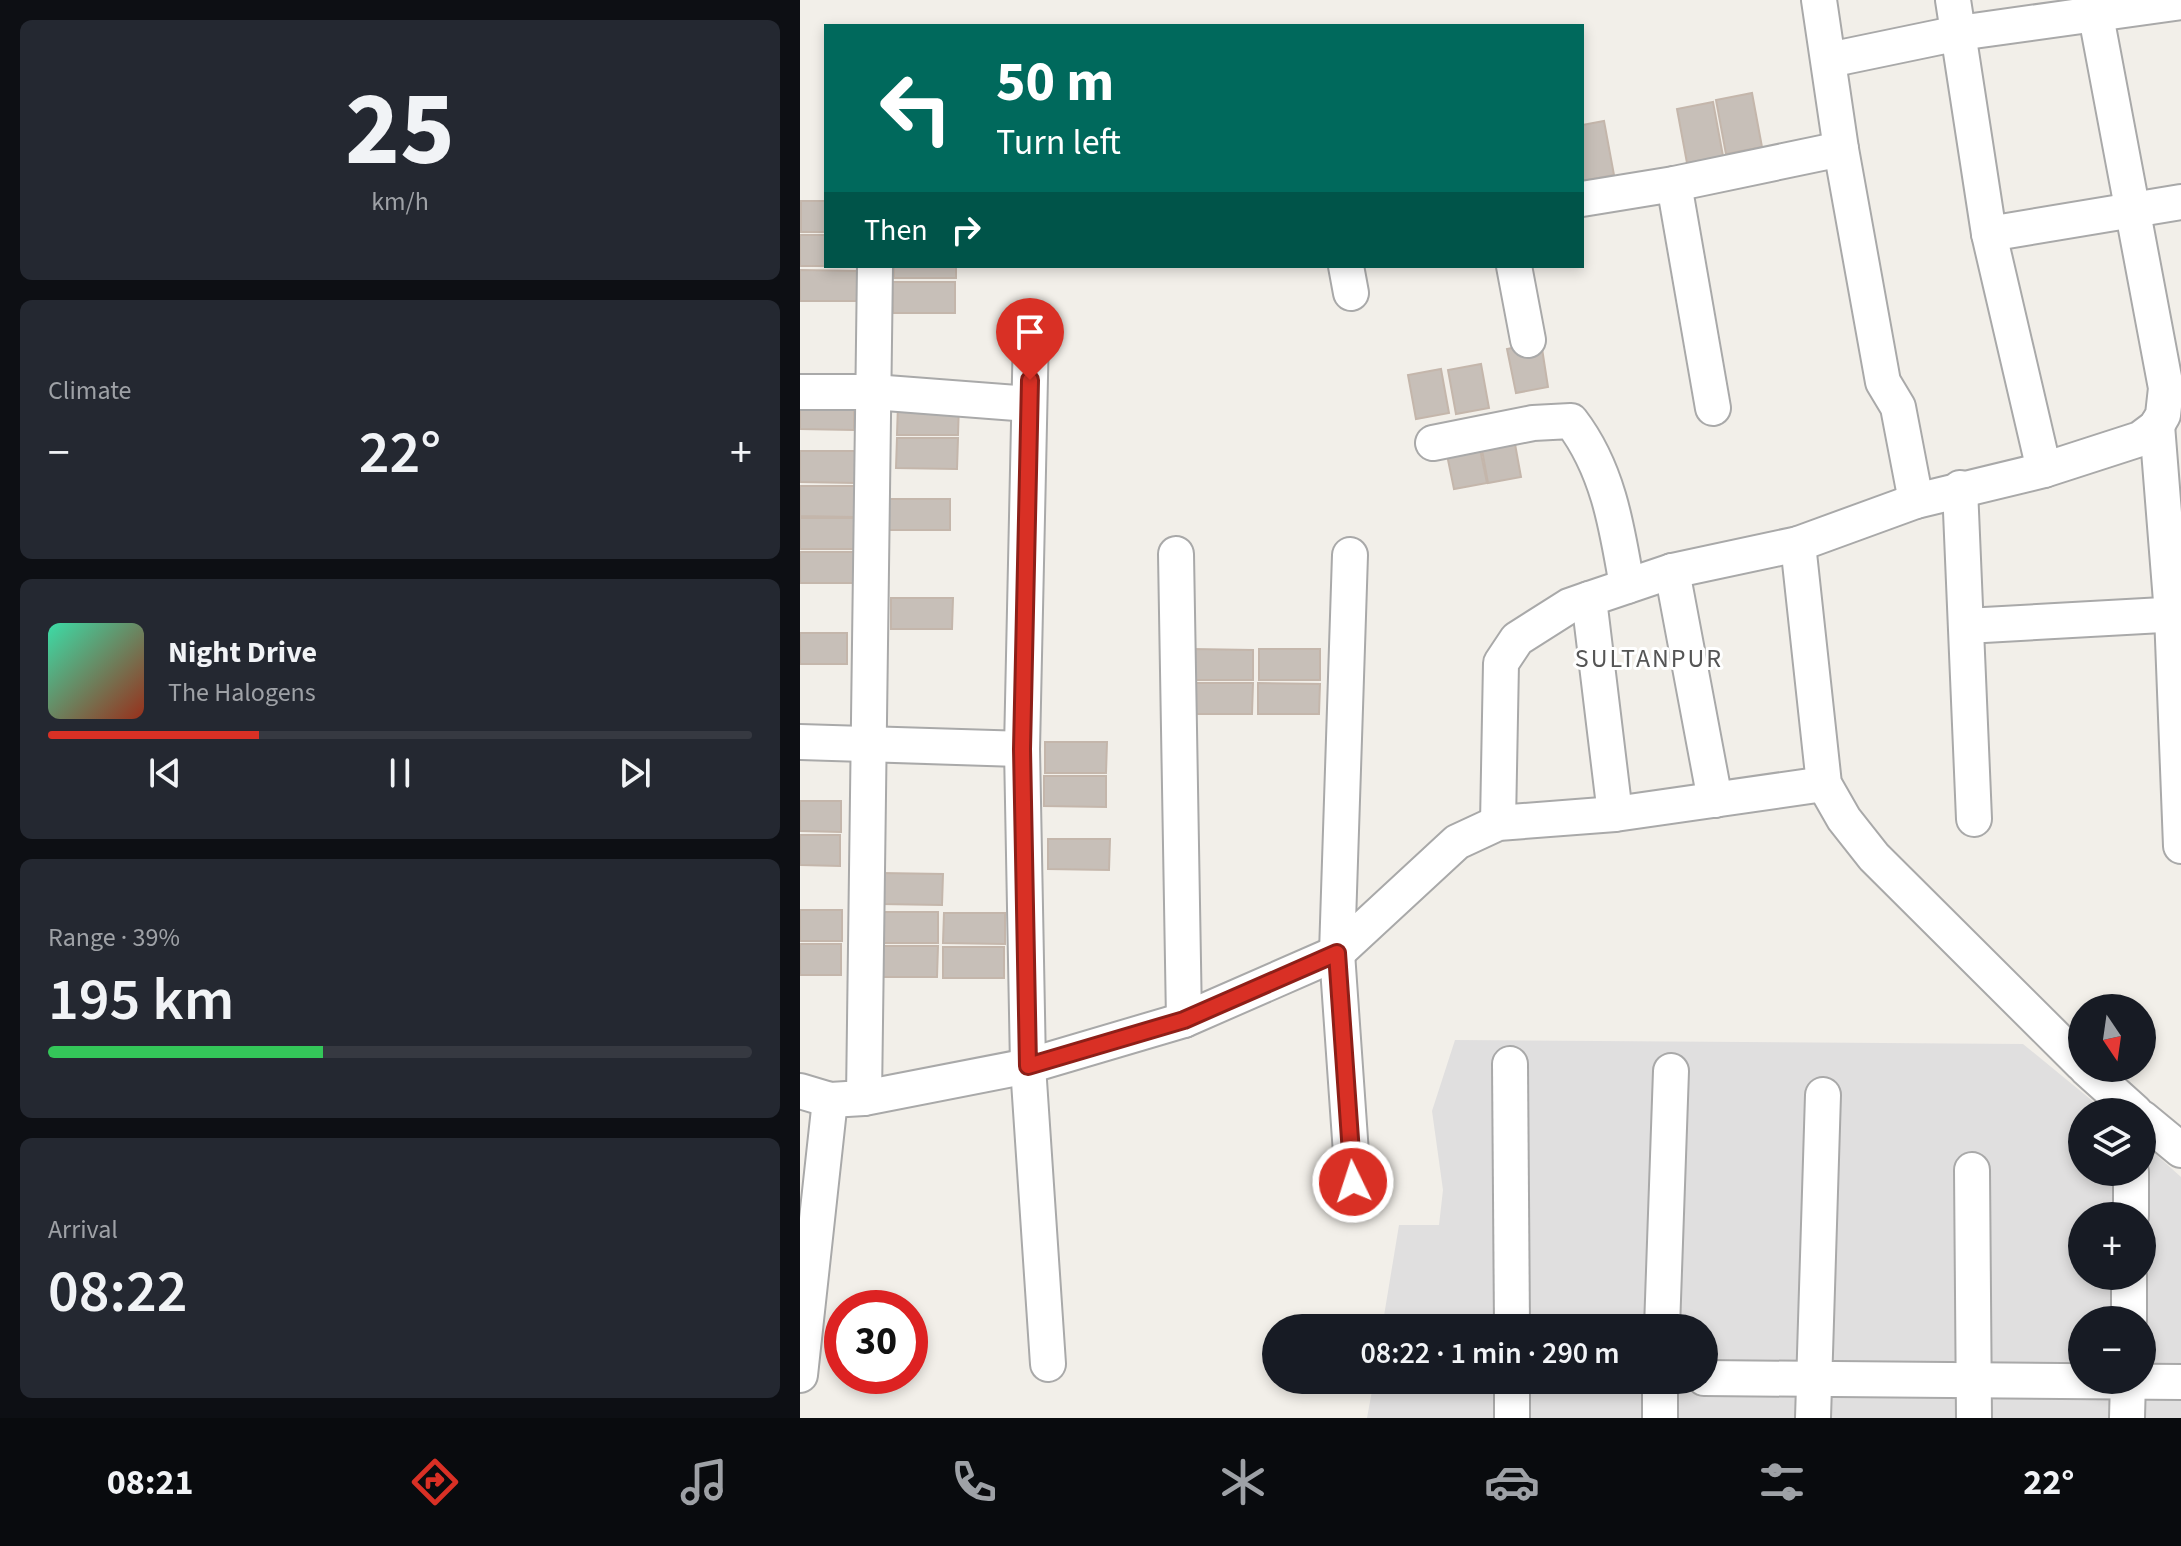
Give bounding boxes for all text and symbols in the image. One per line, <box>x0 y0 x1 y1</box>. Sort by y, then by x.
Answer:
text: 50 m <box>996 43 1114 122</box>
icon: left <box>864 56 968 160</box>
text: 25 <box>345 57 455 205</box>
text: Turn left <box>996 117 1121 168</box>
text: km/h <box>371 183 429 220</box>
icon: right <box>944 208 988 252</box>
text: Then <box>864 209 928 252</box>
pin <box>996 298 1064 380</box>
icon: arrive <box>1008 310 1052 354</box>
text: Climate <box>48 372 132 409</box>
text: 22° <box>359 411 441 496</box>
text: − <box>48 422 70 485</box>
text: + <box>730 422 752 485</box>
text: Night Drive <box>168 631 317 674</box>
district label: SULTANPUR <box>1575 640 1723 677</box>
text: The Halogens <box>168 674 316 711</box>
icon: previous <box>143 751 187 795</box>
icon: pause <box>378 751 422 795</box>
icon: next <box>613 751 657 795</box>
text: Range · 39% <box>48 919 180 956</box>
text: 195 km <box>48 958 234 1043</box>
north arrow <box>2068 994 2156 1082</box>
map controls <box>2068 994 2156 1394</box>
button: layers <box>2068 1098 2156 1186</box>
position arrow <box>1311 1140 1395 1224</box>
button: + <box>2068 1202 2156 1290</box>
text: Arrival <box>48 1211 118 1248</box>
text: 08:22 <box>48 1250 188 1335</box>
speed limit sign: 30 <box>824 1290 928 1394</box>
button: − <box>2068 1306 2156 1394</box>
text: 08:22 · 1 min · 290 m <box>1360 1332 1620 1375</box>
icon: directions <box>407 1454 463 1510</box>
icon: music <box>676 1454 732 1510</box>
icon: phone <box>946 1454 1002 1510</box>
icon: climate <box>1215 1454 1271 1510</box>
icon: car <box>1484 1454 1540 1510</box>
icon: filters <box>1754 1454 1810 1510</box>
text: 08:21 <box>107 1457 194 1508</box>
text: 22° <box>2023 1457 2074 1508</box>

